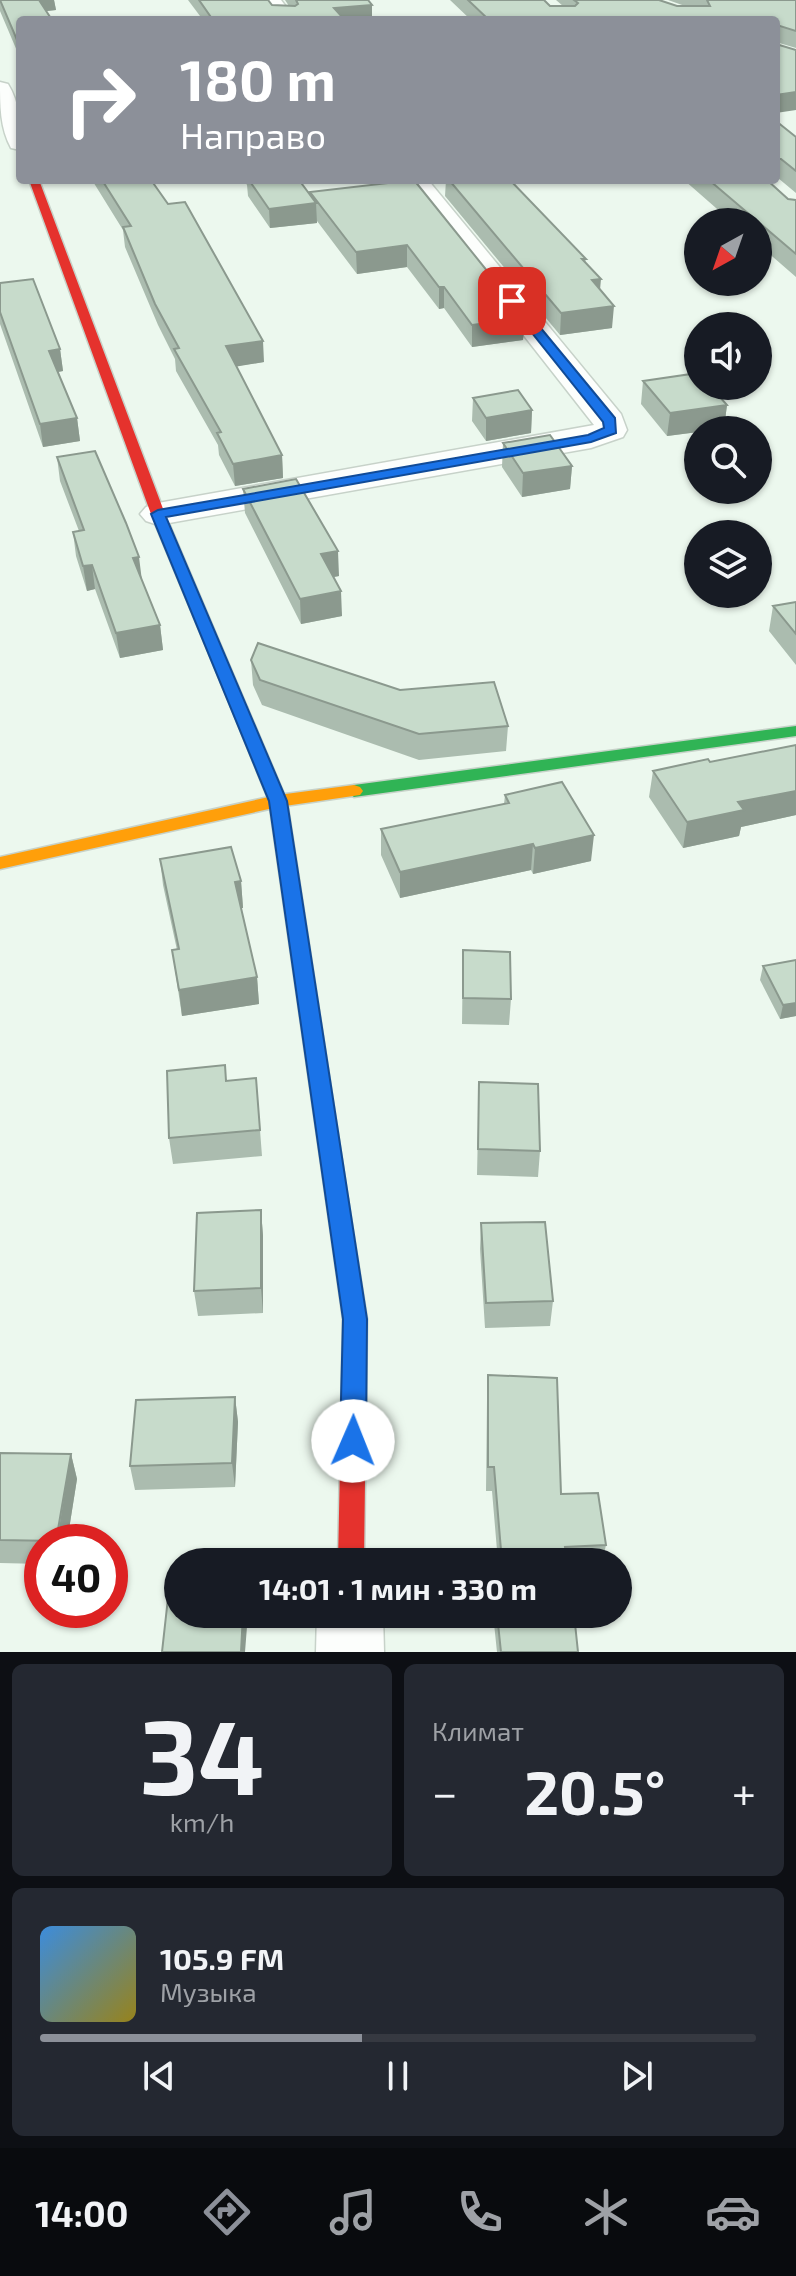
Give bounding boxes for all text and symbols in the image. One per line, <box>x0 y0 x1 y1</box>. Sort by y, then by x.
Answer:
text: 180 m <box>180 45 336 112</box>
icon: right <box>48 48 152 152</box>
text: Направо <box>180 113 326 156</box>
north arrow <box>684 208 772 296</box>
map controls <box>684 208 772 608</box>
pin <box>478 267 546 335</box>
icon: arrive <box>490 279 534 323</box>
button: sound <box>684 312 772 400</box>
button: search <box>684 416 772 504</box>
button: layers <box>684 520 772 608</box>
position arrow <box>311 1399 395 1483</box>
speed limit sign: 40 <box>24 1524 128 1628</box>
text: 14:01 · 1 мин · 330 m <box>259 1570 537 1606</box>
text: 34 <box>139 1691 265 1816</box>
text: Климат <box>432 1715 524 1746</box>
text: 20.5° <box>524 1755 665 1827</box>
text: − <box>432 1765 458 1818</box>
text: + <box>732 1765 756 1818</box>
text: km/h <box>170 1806 234 1837</box>
text: 105.9 FM <box>160 1940 284 1976</box>
text: Музыка <box>160 1976 257 2007</box>
icon: previous <box>137 2054 181 2098</box>
icon: pause <box>376 2054 420 2098</box>
icon: next <box>615 2054 659 2098</box>
icon: directions <box>199 2184 255 2240</box>
icon: music <box>325 2184 381 2240</box>
icon: phone <box>452 2184 508 2240</box>
icon: climate <box>578 2184 634 2240</box>
icon: car <box>705 2184 761 2240</box>
text: 14:00 <box>35 2191 128 2234</box>

